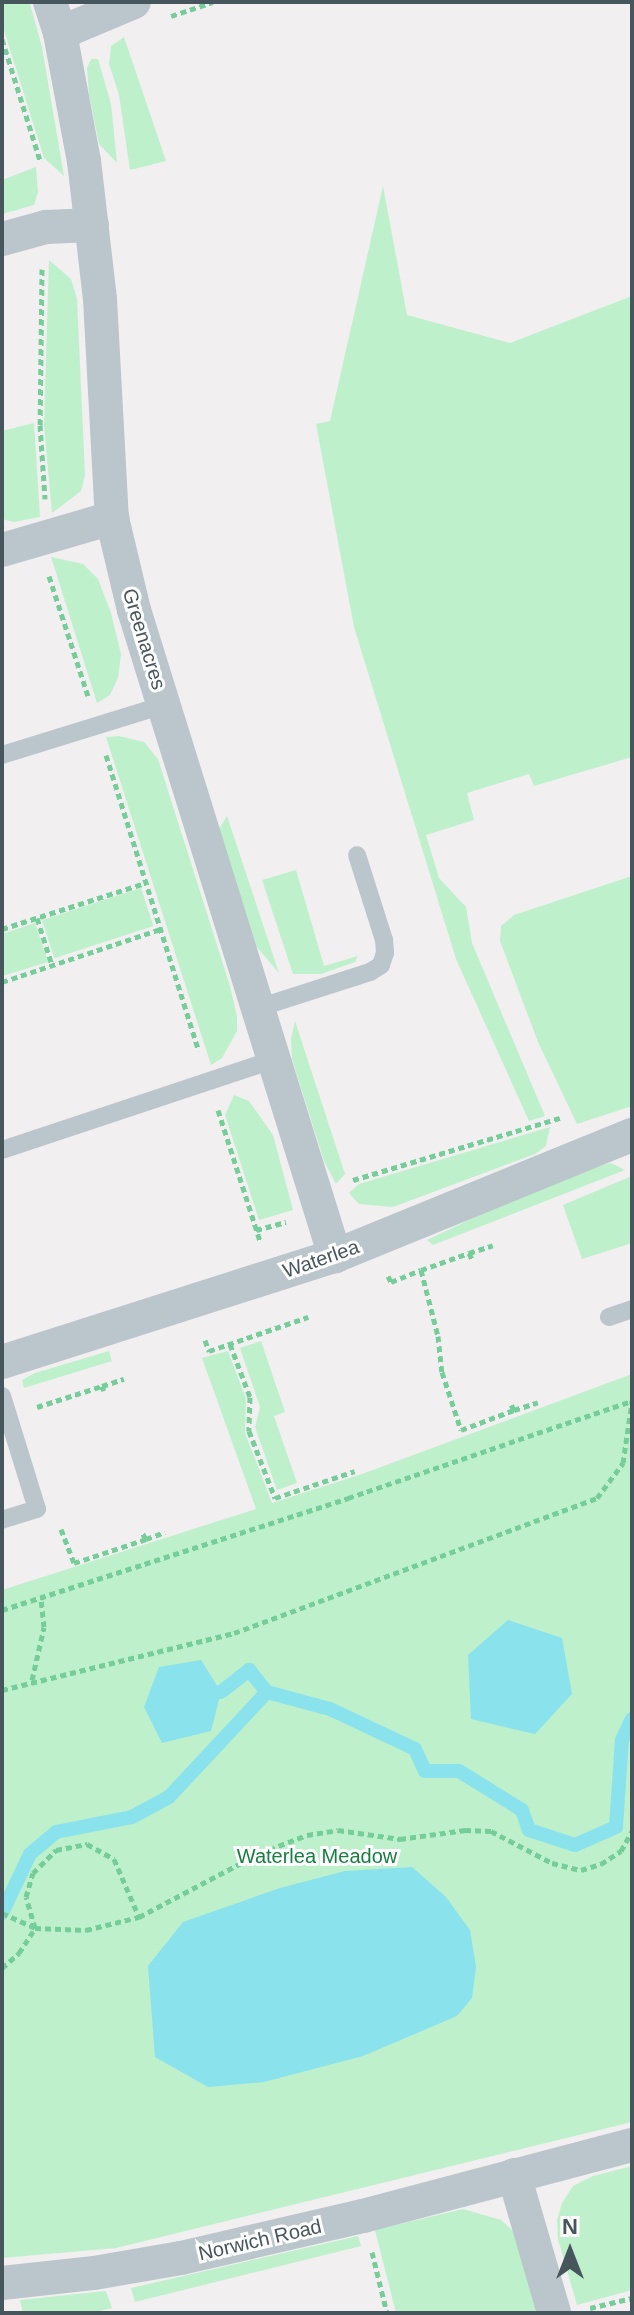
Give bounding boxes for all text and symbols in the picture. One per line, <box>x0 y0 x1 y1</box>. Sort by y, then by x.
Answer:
street label: Greenacres <box>117 586 171 692</box>
street label: Waterlea <box>280 1235 362 1283</box>
park label: Waterlea Meadow <box>237 1844 397 1868</box>
north arrow <box>530 2211 610 2291</box>
street label: Norwich Road <box>196 2214 324 2266</box>
text: N <box>562 2214 578 2239</box>

